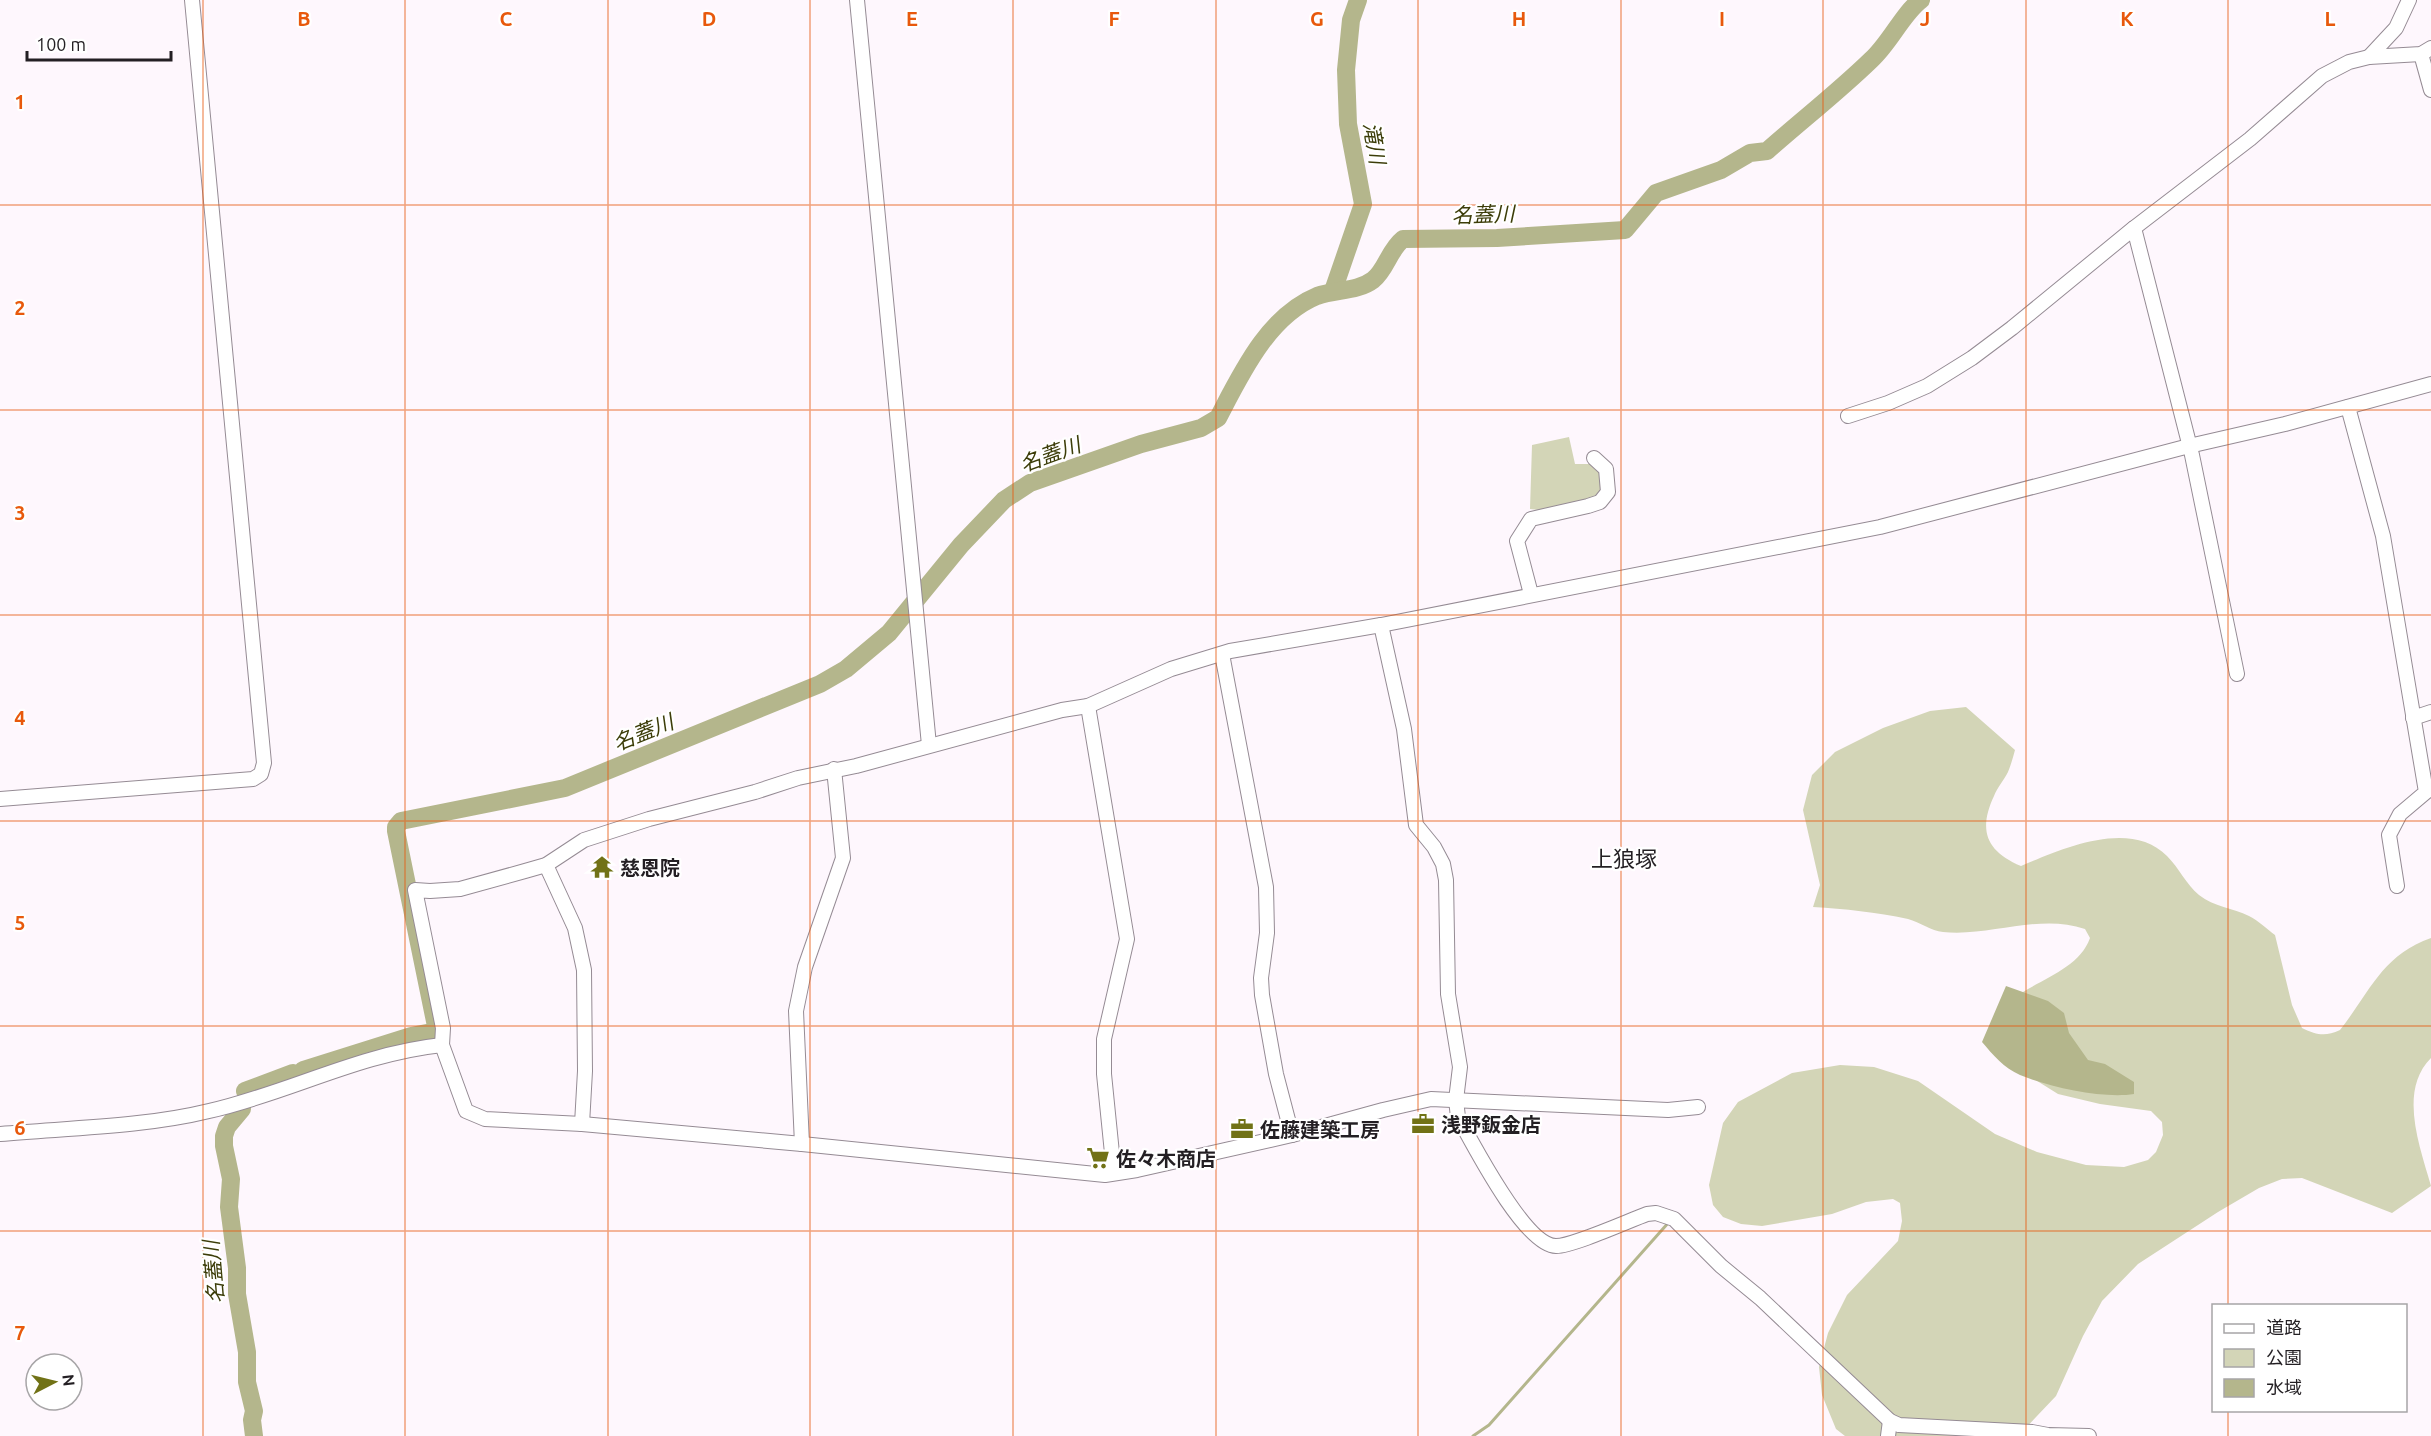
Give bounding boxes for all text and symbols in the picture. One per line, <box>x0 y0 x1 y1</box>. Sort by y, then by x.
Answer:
text: B <box>297 7 311 30</box>
text: C <box>500 7 513 30</box>
text: D <box>702 7 716 30</box>
text: E <box>906 7 918 30</box>
text: F <box>1108 7 1120 30</box>
text: G <box>1310 7 1324 30</box>
text: H <box>1512 7 1526 30</box>
text: I <box>1719 7 1725 30</box>
text: J <box>1920 7 1930 30</box>
text: K <box>2120 7 2134 30</box>
text: L <box>2325 7 2336 30</box>
scale bar <box>27 24 171 62</box>
text: 100 m <box>36 34 86 54</box>
text: 1 <box>14 90 26 113</box>
water label: 滝川 <box>1360 120 1391 168</box>
water label: 名蓋川 <box>1451 201 1517 227</box>
text: 2 <box>14 296 26 319</box>
water label: 名蓋川 <box>1016 431 1086 476</box>
text: 3 <box>14 501 26 524</box>
text: 4 <box>14 706 26 729</box>
water label: 名蓋川 <box>609 708 679 755</box>
district label: 上狼塚 <box>1591 846 1657 871</box>
temple icon: 慈恩院 <box>589 854 615 880</box>
place label: 慈恩院 <box>620 856 680 879</box>
text: 5 <box>14 911 26 934</box>
office icon: 浅野鈑金店 <box>1410 1111 1436 1137</box>
place label: 浅野鈑金店 <box>1441 1113 1541 1136</box>
text: 6 <box>14 1116 26 1139</box>
office icon: 佐藤建築工房 <box>1229 1116 1255 1142</box>
place label: 佐藤建築工房 <box>1260 1118 1380 1141</box>
supermarket icon: 佐々木商店 <box>1085 1145 1111 1171</box>
place label: 佐々木商店 <box>1116 1147 1216 1170</box>
water label: 名蓋川 <box>198 1238 228 1304</box>
legend <box>2212 1304 2407 1412</box>
text: 道路 <box>2266 1317 2302 1337</box>
text: 7 <box>14 1321 26 1344</box>
text: 公園 <box>2266 1347 2302 1367</box>
north arrow <box>24 1352 84 1412</box>
text: N <box>59 1373 79 1387</box>
text: 水域 <box>2266 1377 2302 1397</box>

